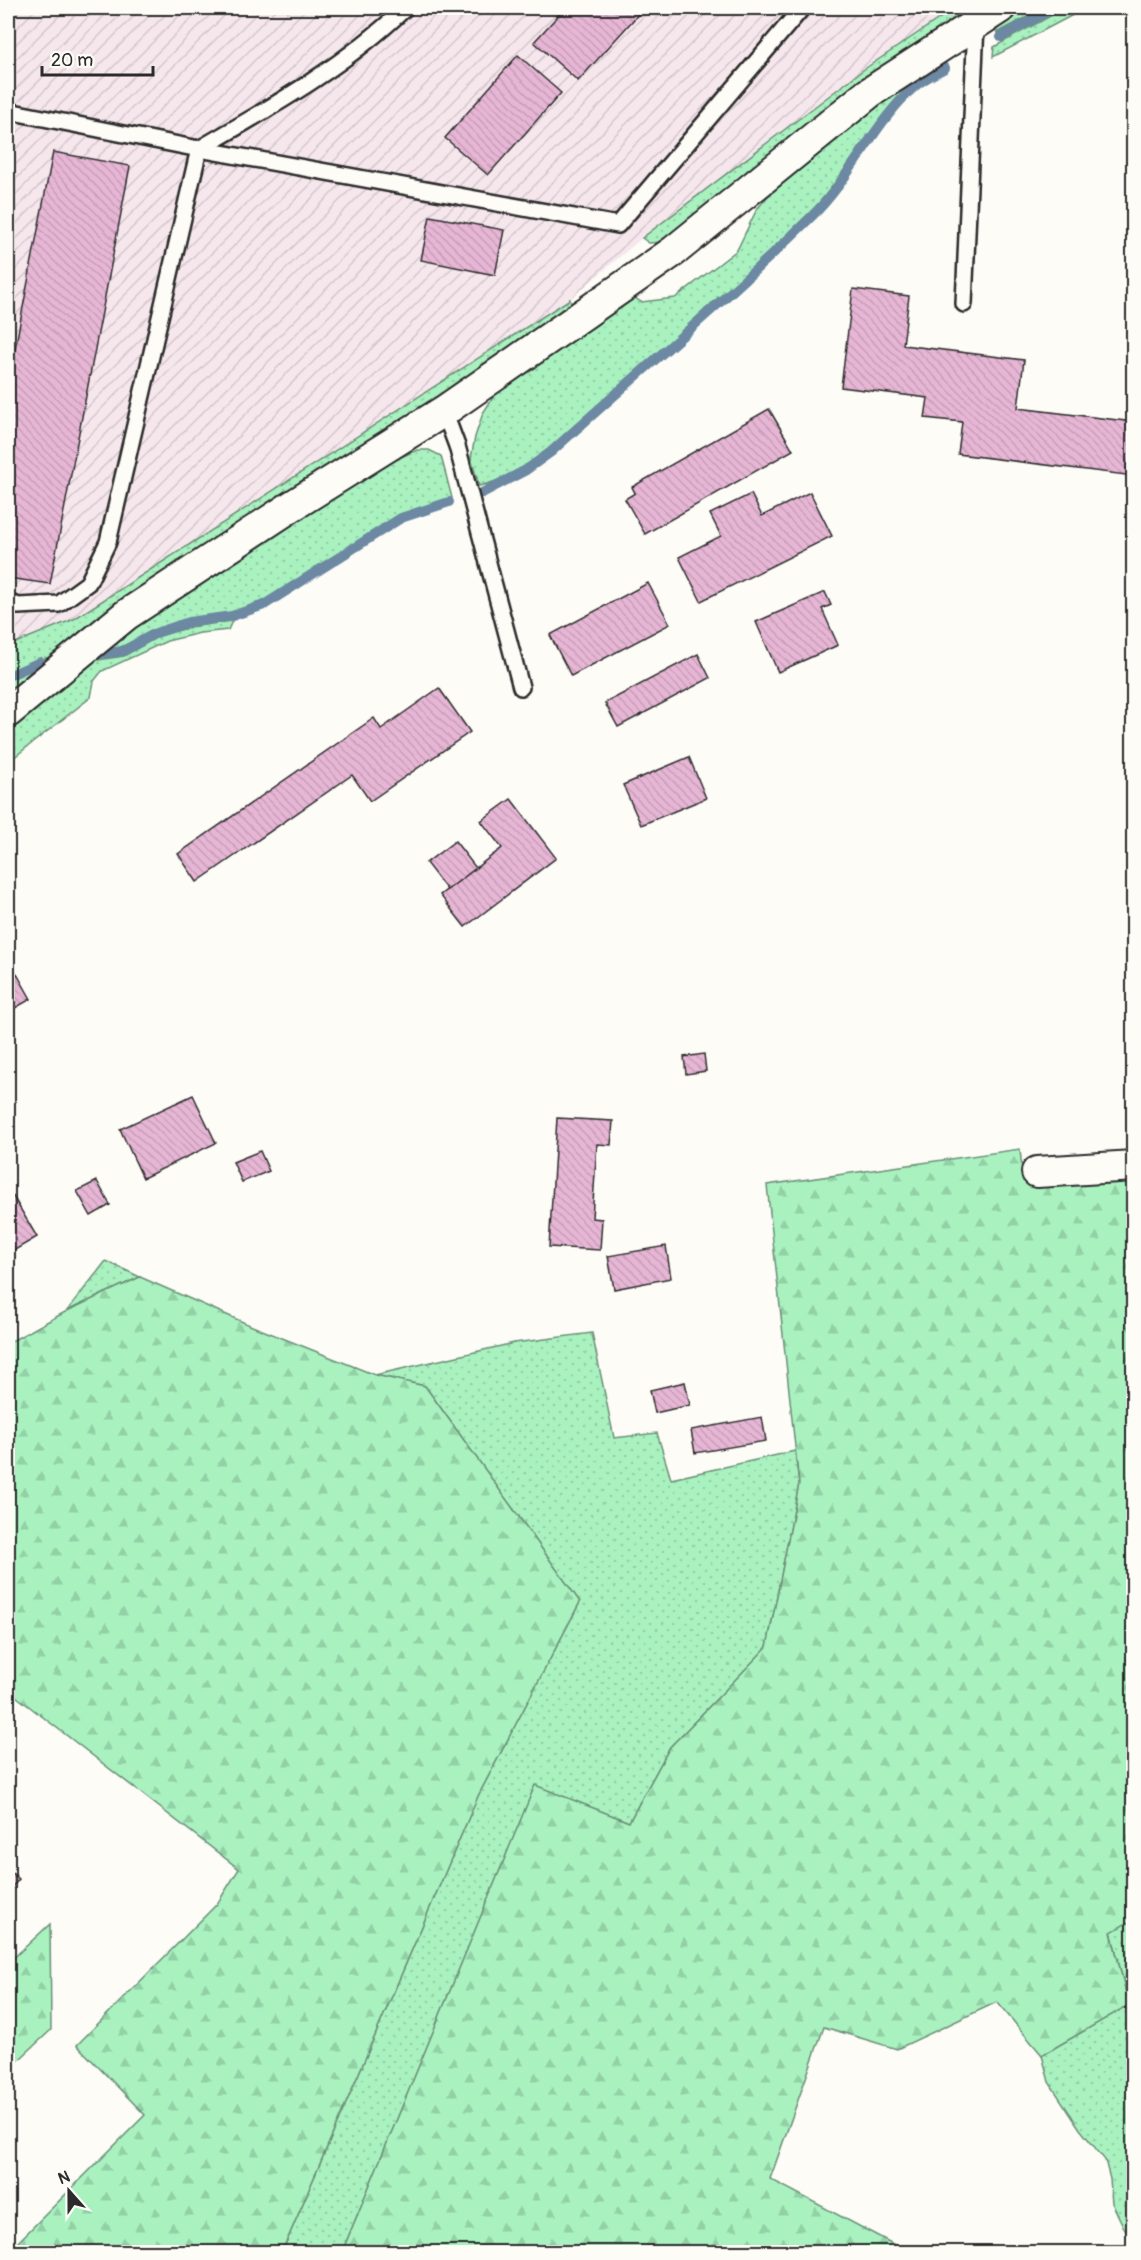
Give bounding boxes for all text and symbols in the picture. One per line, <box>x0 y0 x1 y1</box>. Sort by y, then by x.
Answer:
scale bar <box>42 39 153 77</box>
text: 20 m <box>51 49 93 72</box>
north arrow <box>39 2161 99 2221</box>
text: N <box>55 2167 73 2189</box>

